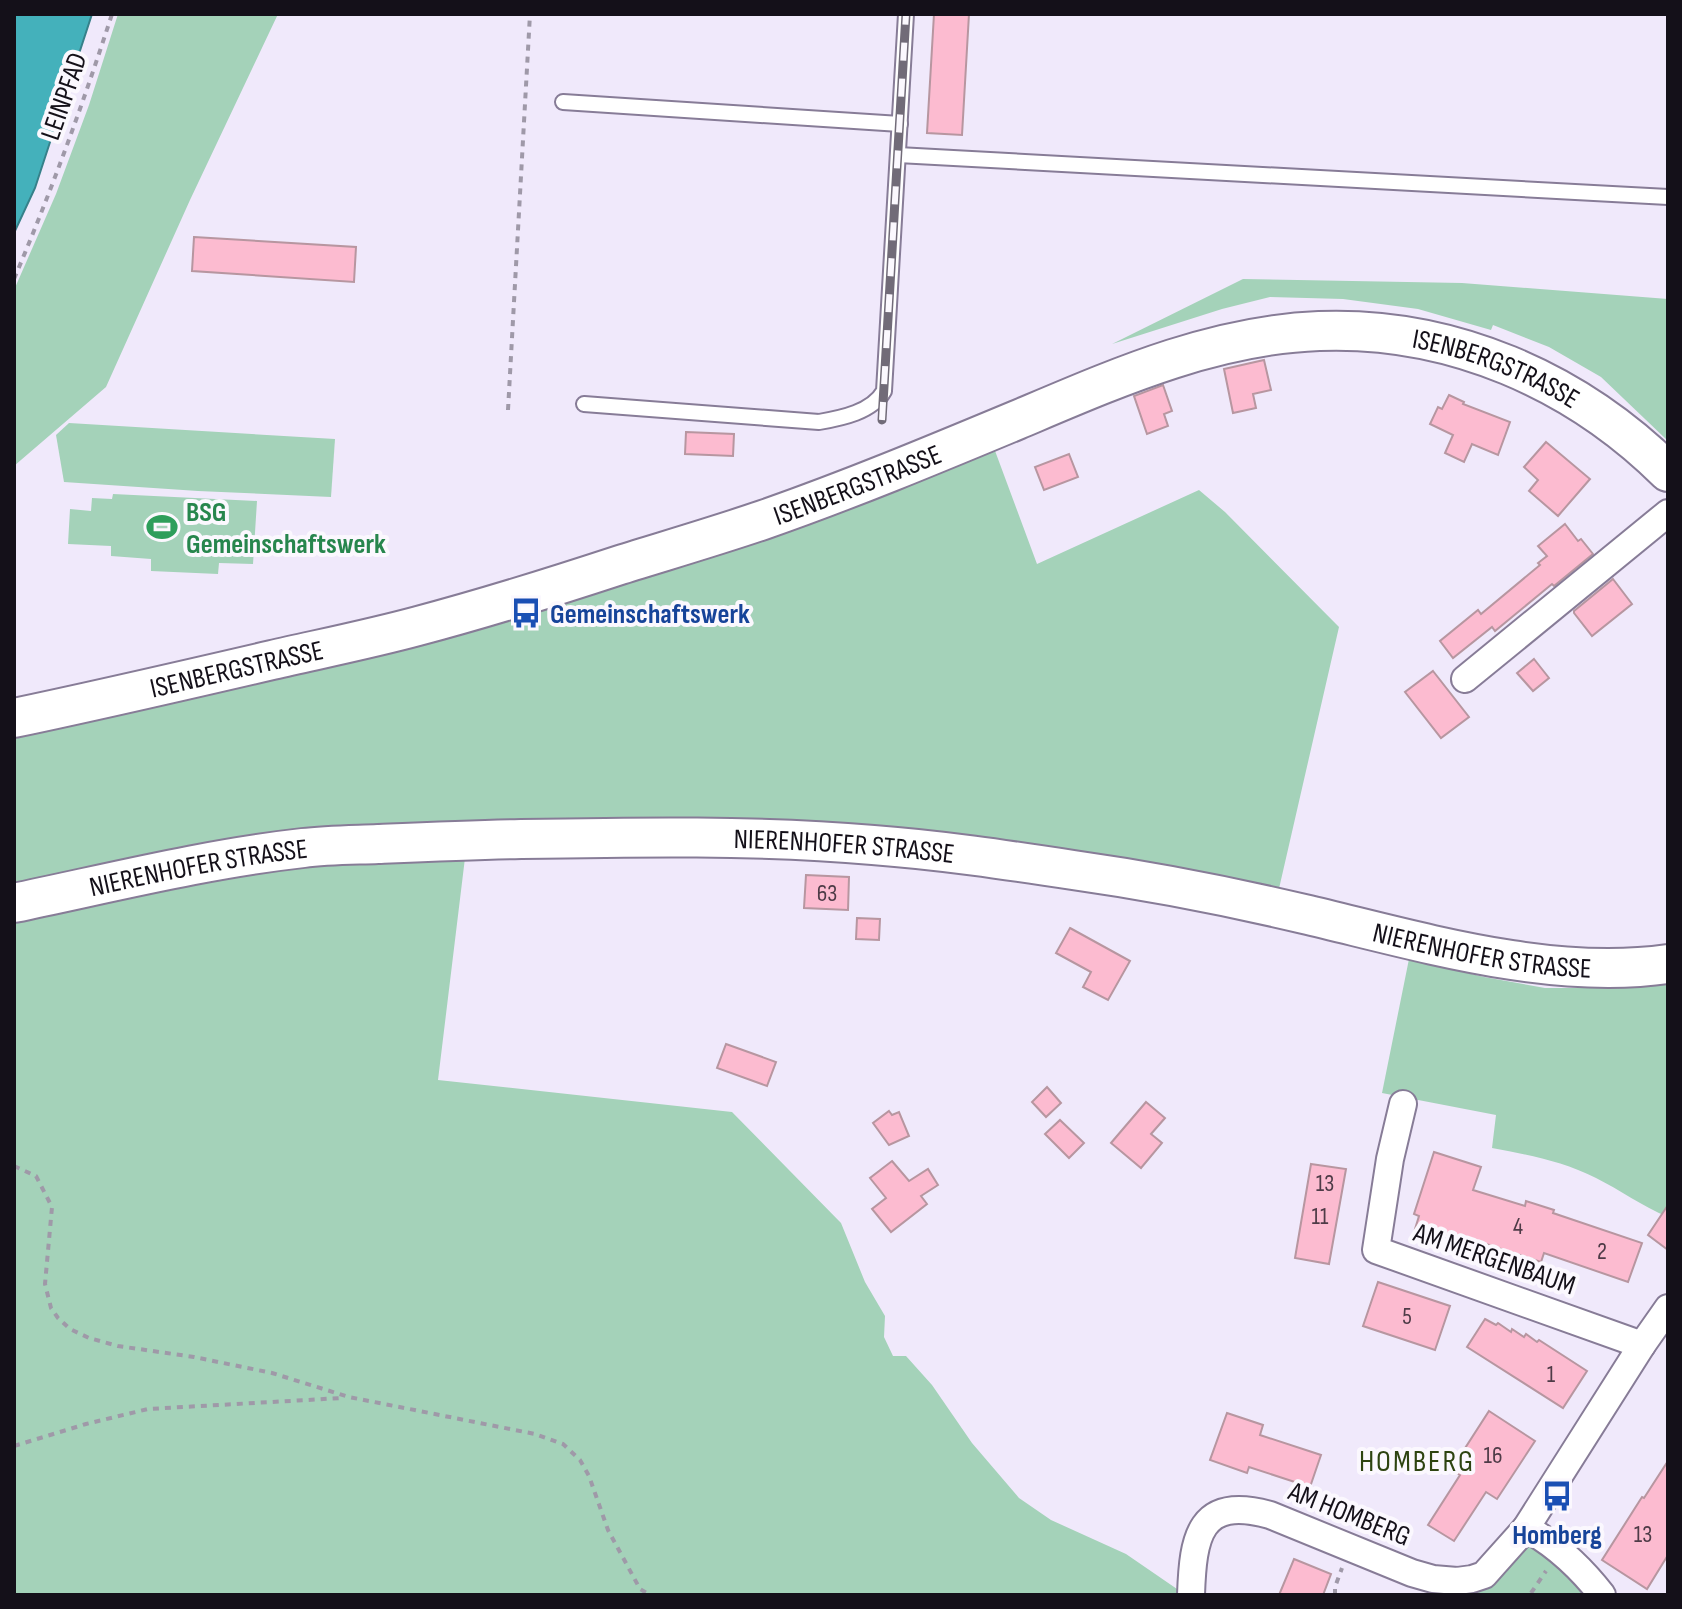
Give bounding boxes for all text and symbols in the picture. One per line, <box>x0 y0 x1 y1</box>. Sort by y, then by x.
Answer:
street label: LEINPFAD <box>34 49 95 144</box>
street label: ISENBERGSTRASSE <box>1410 323 1585 416</box>
street label: ISENBERGSTRASSE <box>769 438 946 533</box>
place label: BSG Gemeinschaftswerk <box>186 496 386 561</box>
sports icon: BSG Gemeinschaftswerk <box>145 510 179 544</box>
bus stop icon: Gemeinschaftswerk <box>509 596 543 630</box>
place label: Gemeinschaftswerk <box>550 598 750 631</box>
street label: ISENBERGSTRASSE <box>147 634 327 706</box>
street label: NIERENHOFER STRASSE <box>733 823 956 871</box>
street label: NIERENHOFER STRASSE <box>86 833 309 904</box>
house number: 63 <box>817 879 837 908</box>
street label: NIERENHOFER STRASSE <box>1369 916 1592 986</box>
house number: 13 <box>1316 1169 1334 1198</box>
house number: 11 <box>1312 1202 1329 1231</box>
house number: 4 <box>1513 1212 1523 1241</box>
street label: AM MERGENBAUM <box>1409 1216 1580 1302</box>
house number: 2 <box>1597 1237 1607 1266</box>
house number: 5 <box>1402 1302 1412 1331</box>
house number: 1 <box>1547 1360 1556 1389</box>
house number: 16 <box>1484 1441 1502 1470</box>
district label: HOMBERG <box>1359 1444 1475 1480</box>
street label: AM HOMBERG <box>1283 1475 1415 1554</box>
bus stop icon: Homberg <box>1540 1479 1574 1513</box>
place label: Homberg <box>1512 1519 1602 1552</box>
house number: 13 <box>1634 1520 1652 1549</box>

